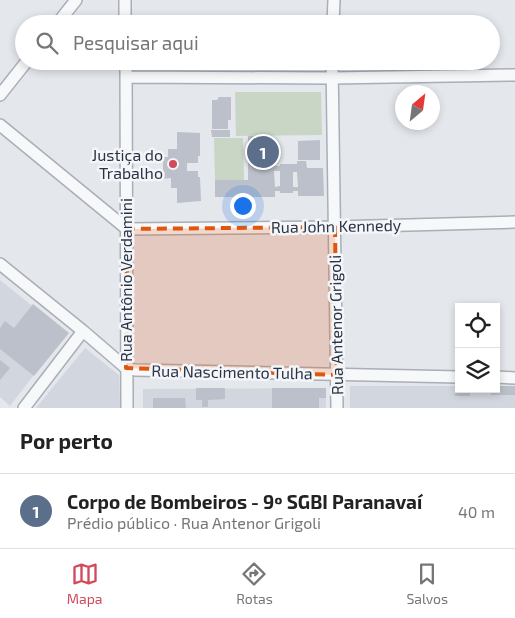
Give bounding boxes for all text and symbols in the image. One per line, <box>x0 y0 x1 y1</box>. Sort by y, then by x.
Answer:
search box <box>15 15 500 70</box>
icon: search <box>33 29 61 57</box>
text: Pesquisar aqui <box>73 31 199 54</box>
north arrow <box>395 85 440 130</box>
pin: 1 <box>247 133 279 171</box>
place label: Justiça do Trabalho <box>92 145 163 182</box>
marker: Justiça do Trabalho <box>167 158 179 170</box>
your location <box>230 193 256 219</box>
street label: Rua Antônio Verdamini <box>116 198 135 362</box>
street label: Rua John Kennedy <box>271 215 402 236</box>
street label: Rua Antenor Grigoli <box>325 255 346 395</box>
map controls <box>455 303 500 393</box>
button: locate <box>455 303 500 348</box>
button: layers <box>455 348 500 393</box>
street label: Rua Nascimento Tulha <box>151 361 313 382</box>
text: Por perto <box>20 428 113 453</box>
text: Corpo de Bombeiros - 9º SGBI Paranavaí <box>67 490 422 513</box>
text: 1 <box>33 502 39 521</box>
text: 40 m <box>458 502 495 521</box>
text: Prédio público · Rua Antenor Grigoli <box>67 513 321 532</box>
tab: Mapa <box>67 560 103 607</box>
tab: Rotas <box>236 560 273 607</box>
tab: Salvos <box>406 560 448 607</box>

